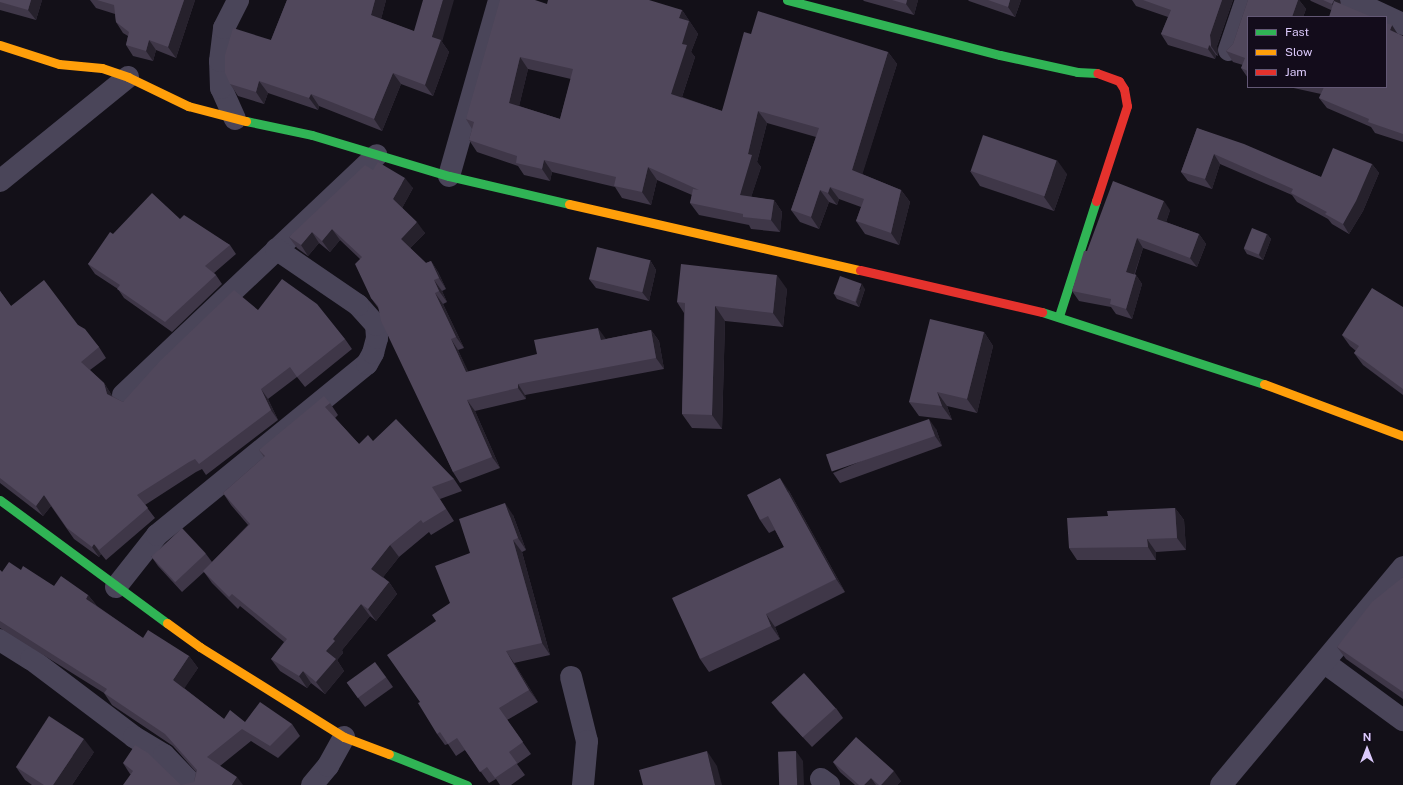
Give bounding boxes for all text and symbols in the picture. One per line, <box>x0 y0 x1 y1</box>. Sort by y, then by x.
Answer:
legend <box>1247 16 1387 88</box>
text: Fast <box>1285 25 1309 39</box>
text: Slow <box>1285 45 1312 59</box>
text: Jam <box>1285 65 1307 79</box>
north arrow <box>1347 729 1387 769</box>
text: N <box>1363 731 1371 743</box>

